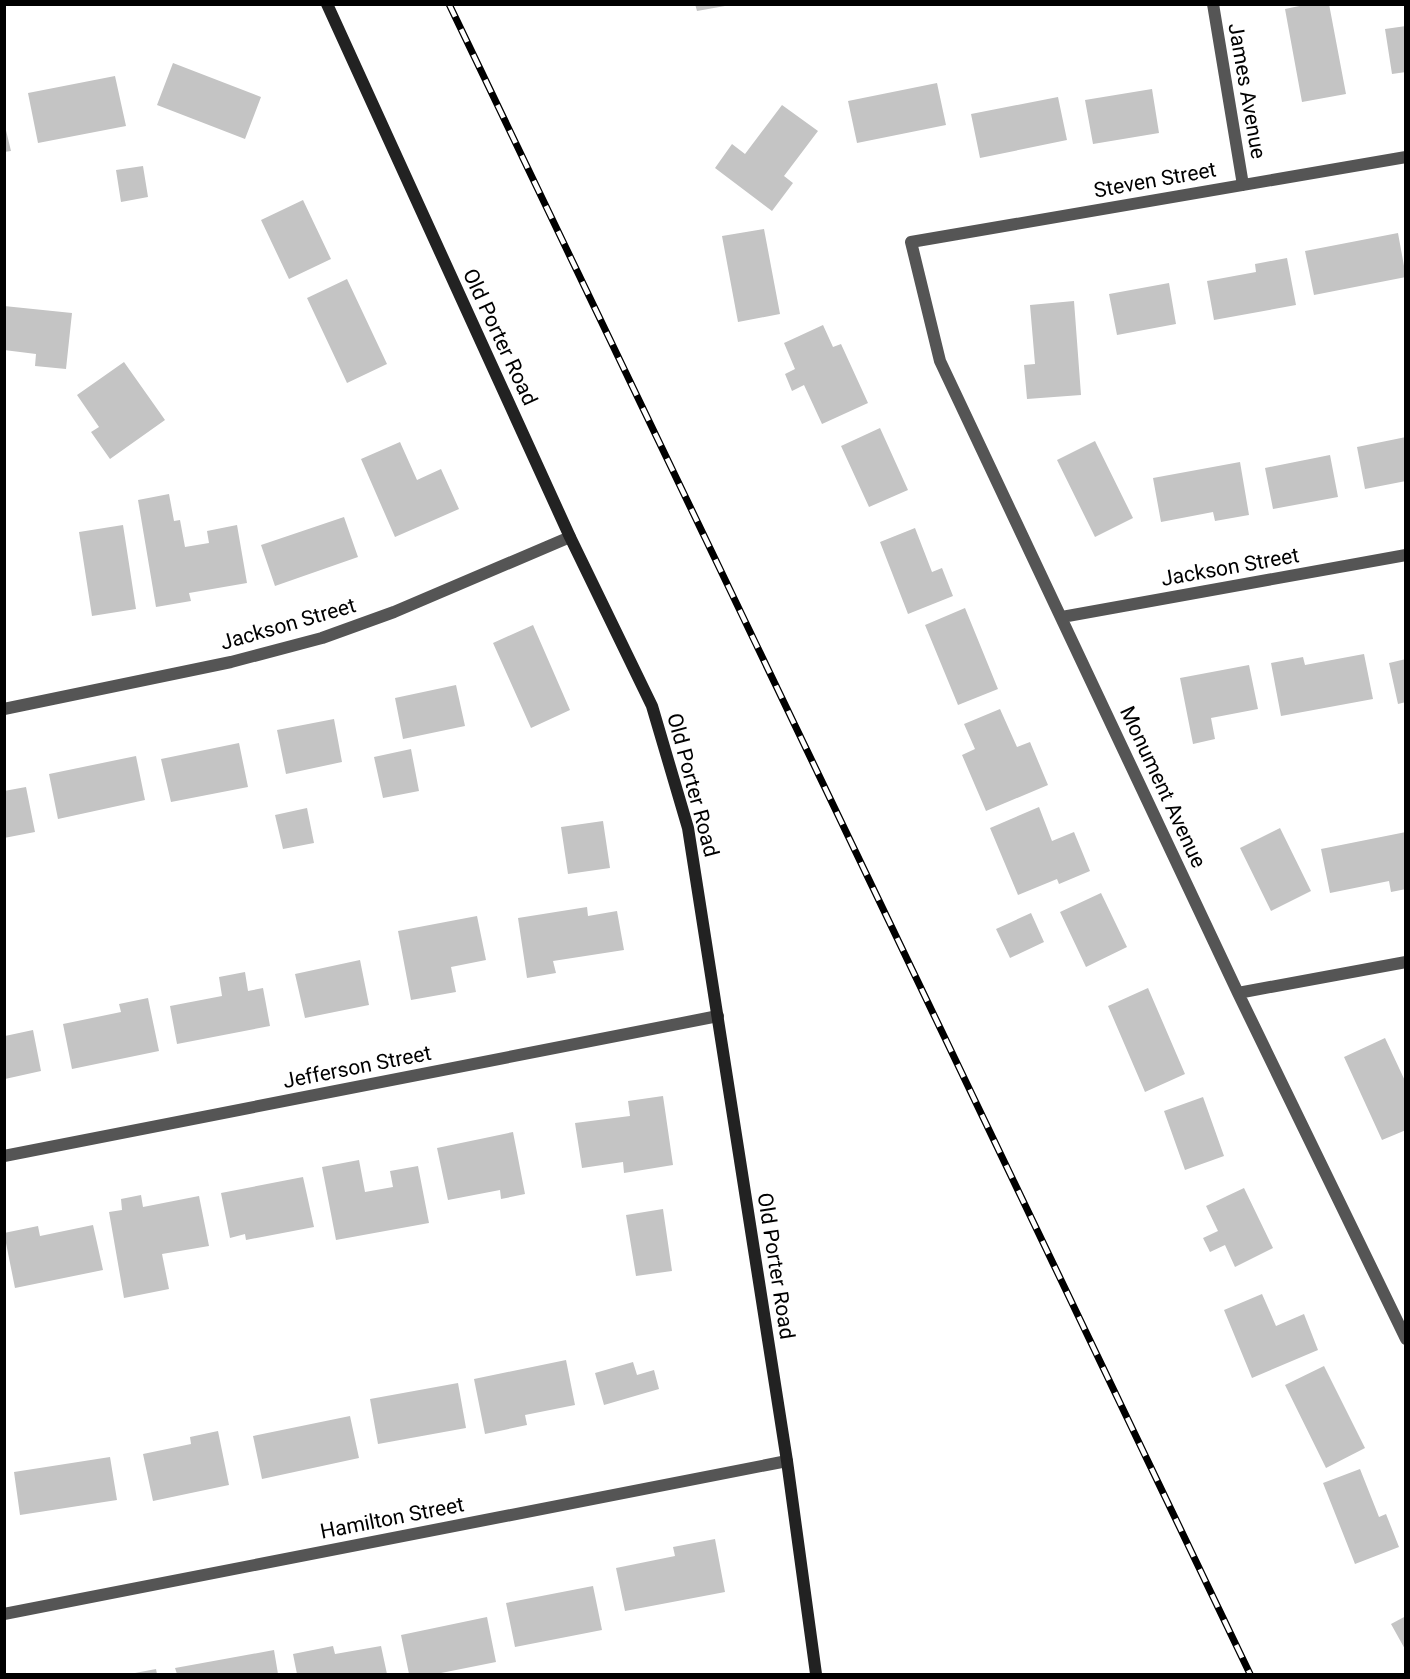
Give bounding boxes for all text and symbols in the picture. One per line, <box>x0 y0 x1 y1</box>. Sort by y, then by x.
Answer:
street label: James Avenue <box>1223 21 1271 161</box>
street label: Steven Street <box>1092 157 1218 203</box>
street label: Old Porter Road <box>458 265 542 409</box>
street label: Jackson Street <box>1159 543 1301 591</box>
street label: Jackson Street <box>218 593 359 655</box>
street label: Monument Avenue <box>1115 702 1211 872</box>
street label: Old Porter Road <box>662 710 724 860</box>
street label: Jefferson Street <box>281 1041 433 1093</box>
street label: Old Porter Road <box>753 1191 799 1341</box>
street label: Hamilton Street <box>318 1492 466 1544</box>

